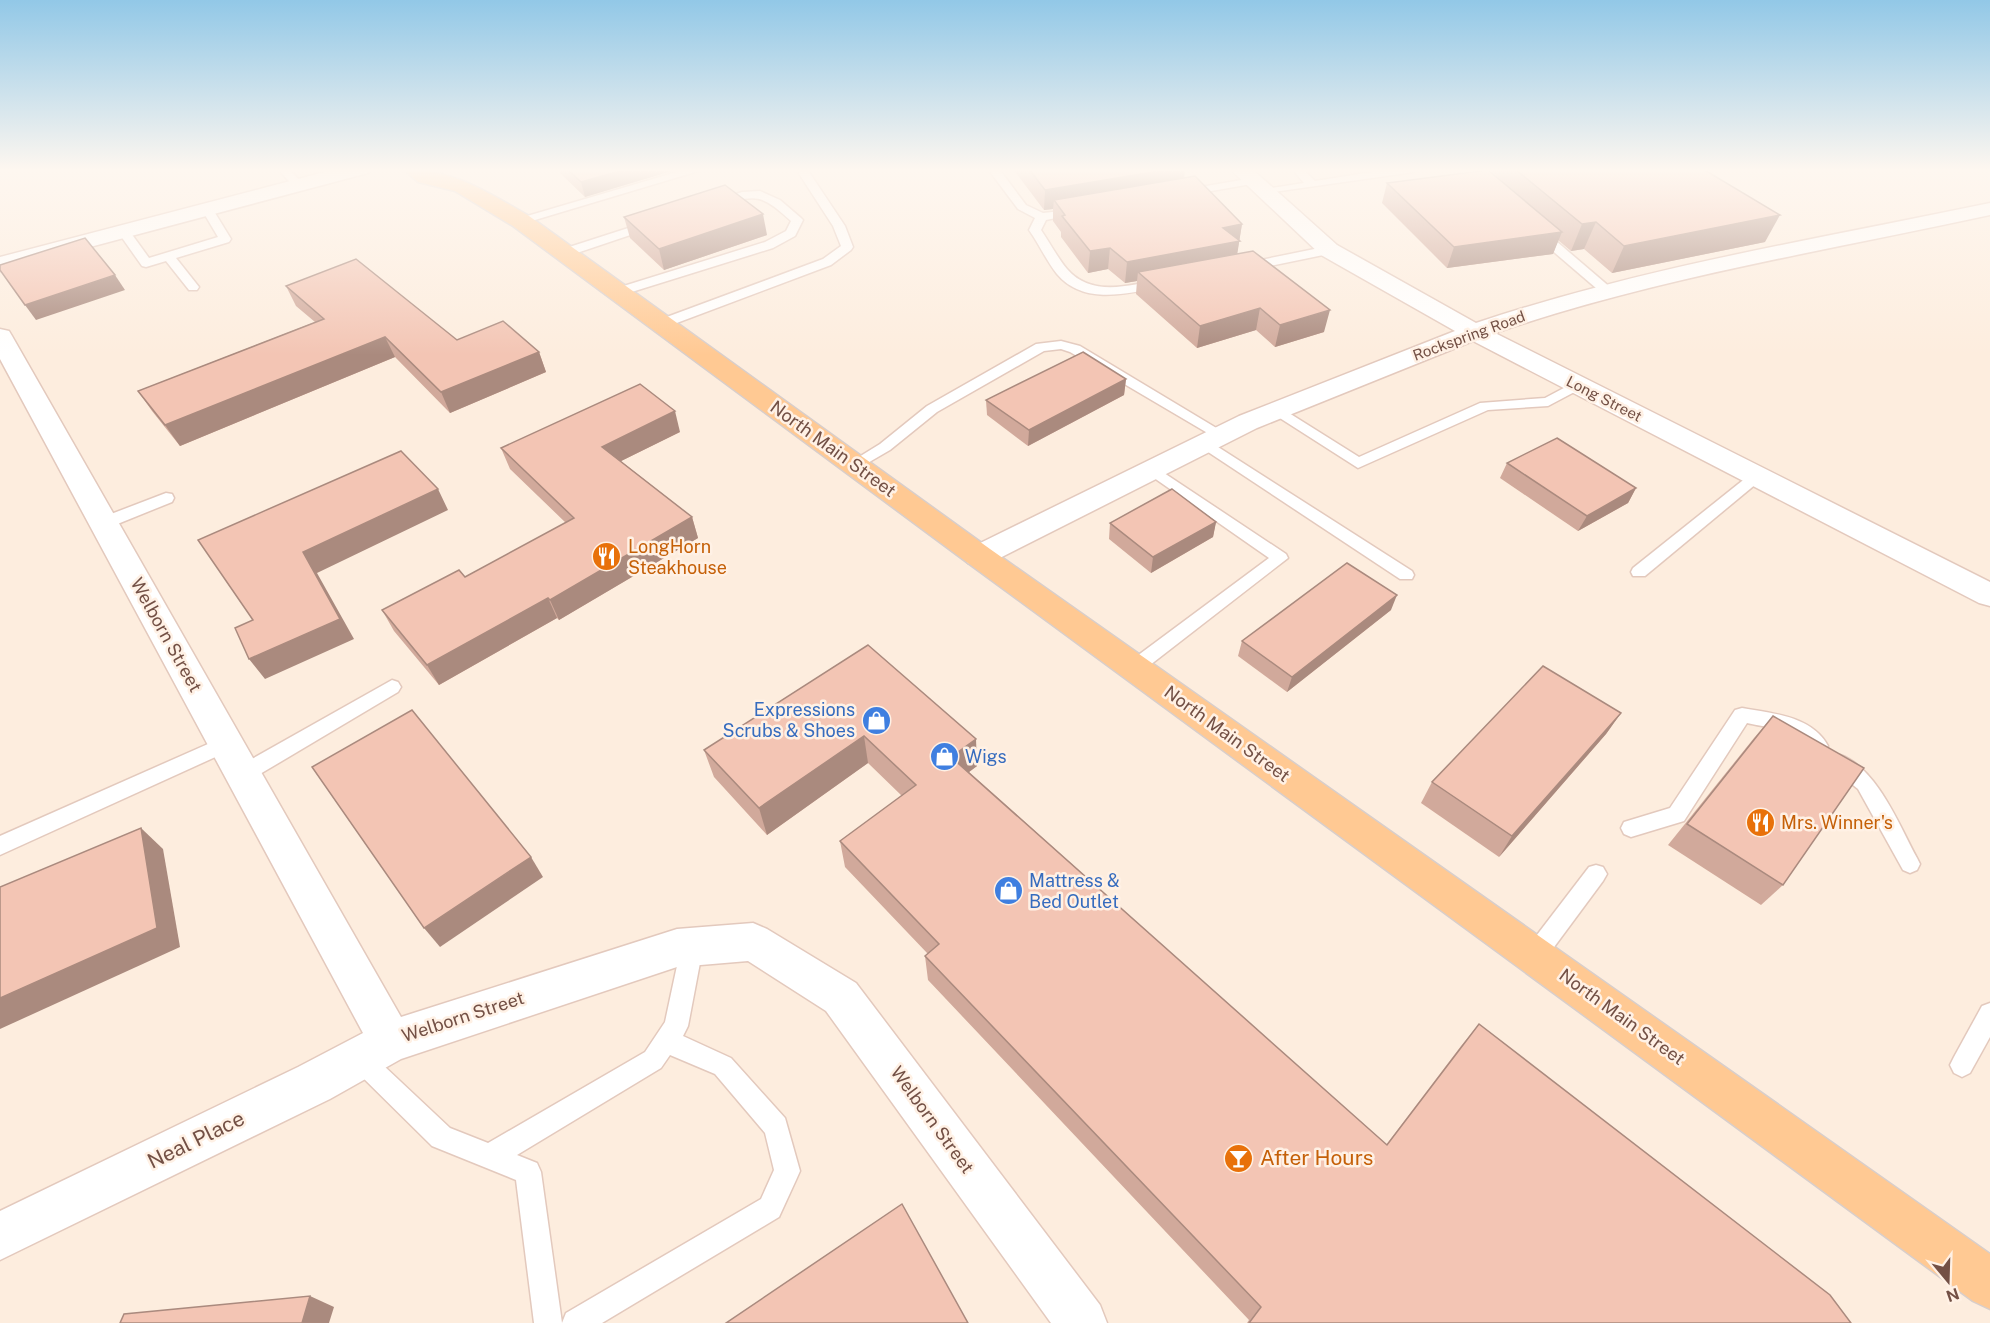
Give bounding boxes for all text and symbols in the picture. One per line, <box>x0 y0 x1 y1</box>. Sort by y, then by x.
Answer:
street label: Rockspring Road <box>1410 307 1527 364</box>
street label: Long Street <box>1564 372 1645 425</box>
street label: North Main Street <box>766 396 900 501</box>
place label: LongHorn Steakhouse <box>628 536 727 578</box>
restaurant icon: LongHorn Steakhouse <box>591 541 623 573</box>
street label: Welborn Street <box>126 574 206 695</box>
street label: North Main Street <box>1160 681 1294 786</box>
place label: Expressions Scrubs & Shoes <box>723 699 855 741</box>
shop icon: Expressions Scrubs & Shoes <box>860 704 892 736</box>
shop icon: Wigs <box>928 741 960 773</box>
place label: Wigs <box>965 746 1007 767</box>
restaurant icon: Mrs. Winner's <box>1744 807 1776 839</box>
place label: Mrs. Winner's <box>1781 812 1893 833</box>
place label: Mattress & Bed Outlet <box>1029 870 1120 912</box>
shop icon: Mattress & Bed Outlet <box>992 875 1024 907</box>
street label: North Main Street <box>1555 964 1689 1069</box>
street label: Welborn Street <box>399 987 527 1046</box>
street label: Welborn Street <box>887 1062 978 1177</box>
street label: Neal Place <box>143 1105 248 1174</box>
bar icon: After Hours <box>1223 1142 1255 1174</box>
place label: After Hours <box>1260 1145 1373 1170</box>
north arrow <box>1918 1251 1978 1311</box>
text: N <box>1944 1284 1962 1306</box>

